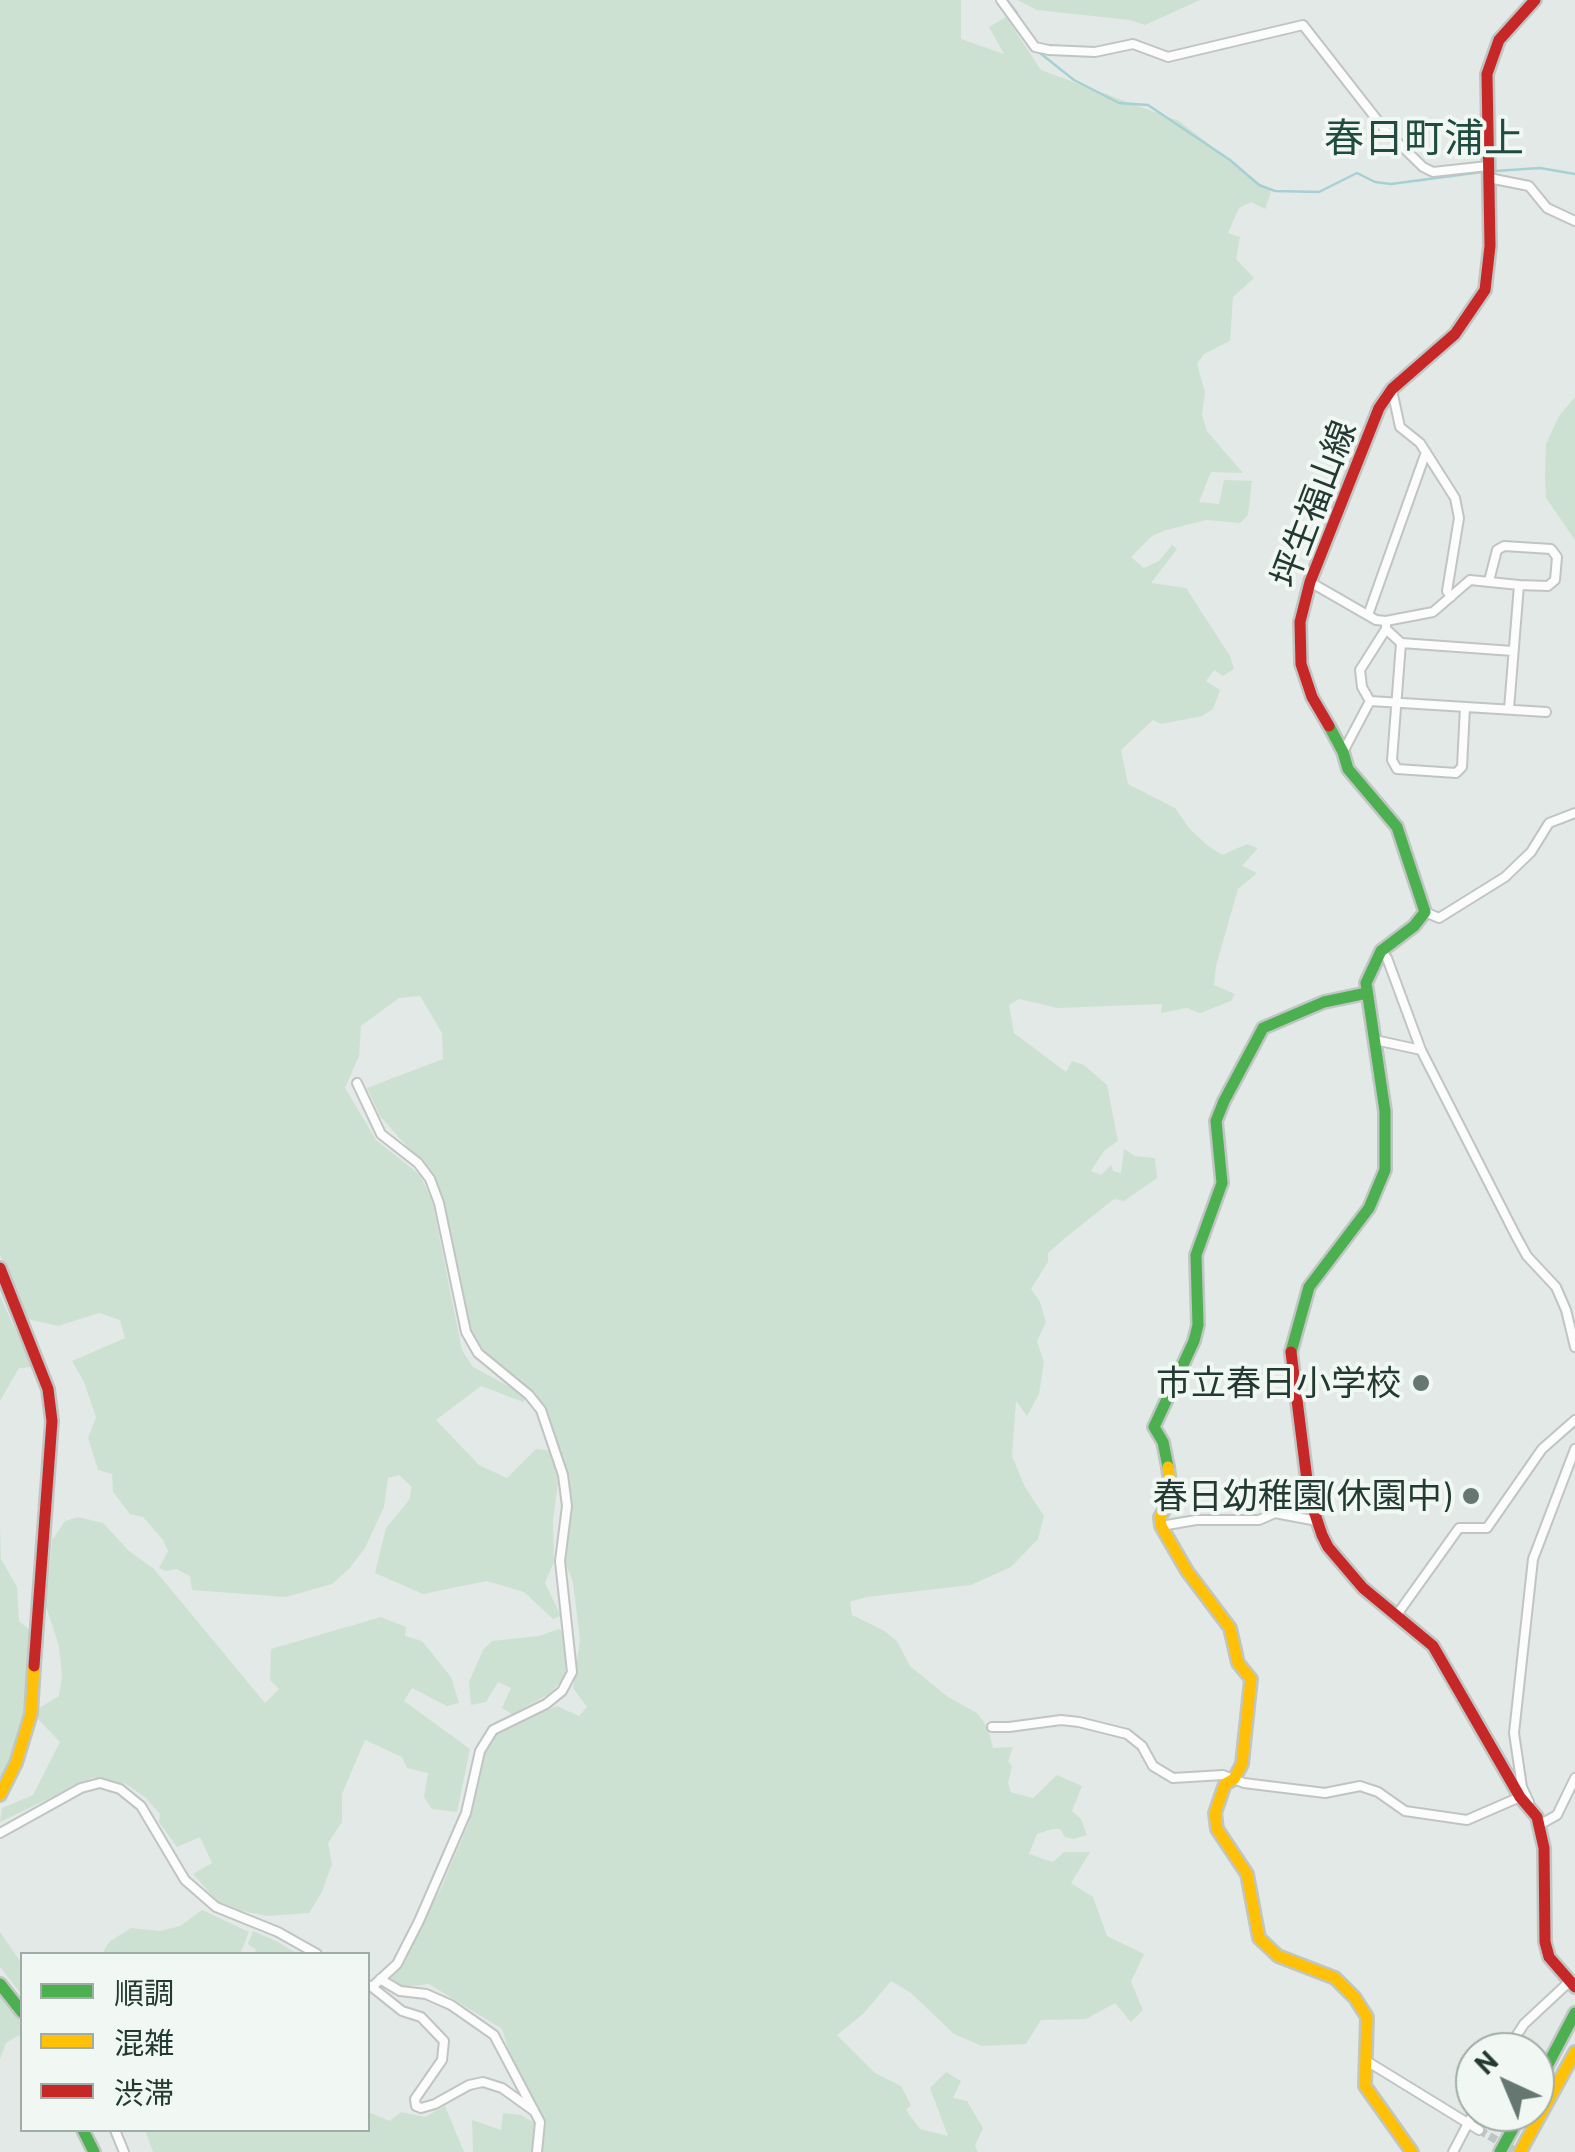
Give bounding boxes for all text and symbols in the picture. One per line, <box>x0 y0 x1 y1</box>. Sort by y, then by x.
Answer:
district label: 春日町浦上 <box>1324 115 1524 163</box>
street label: 坪生福山線 <box>1263 415 1365 593</box>
place label: 市立春日小学校 <box>1156 1362 1401 1404</box>
marker: 市立春日小学校 <box>1410 1372 1432 1394</box>
place label: 春日幼稚園(休園中) <box>1153 1475 1451 1517</box>
marker: 春日幼稚園(休園中) <box>1460 1485 1482 1507</box>
legend <box>20 1952 370 2132</box>
text: 順調 <box>114 1974 174 2010</box>
text: 混雑 <box>114 2024 174 2060</box>
north arrow <box>1455 2032 1555 2132</box>
text: N <box>1467 2043 1504 2081</box>
text: 渋滞 <box>114 2074 174 2110</box>

